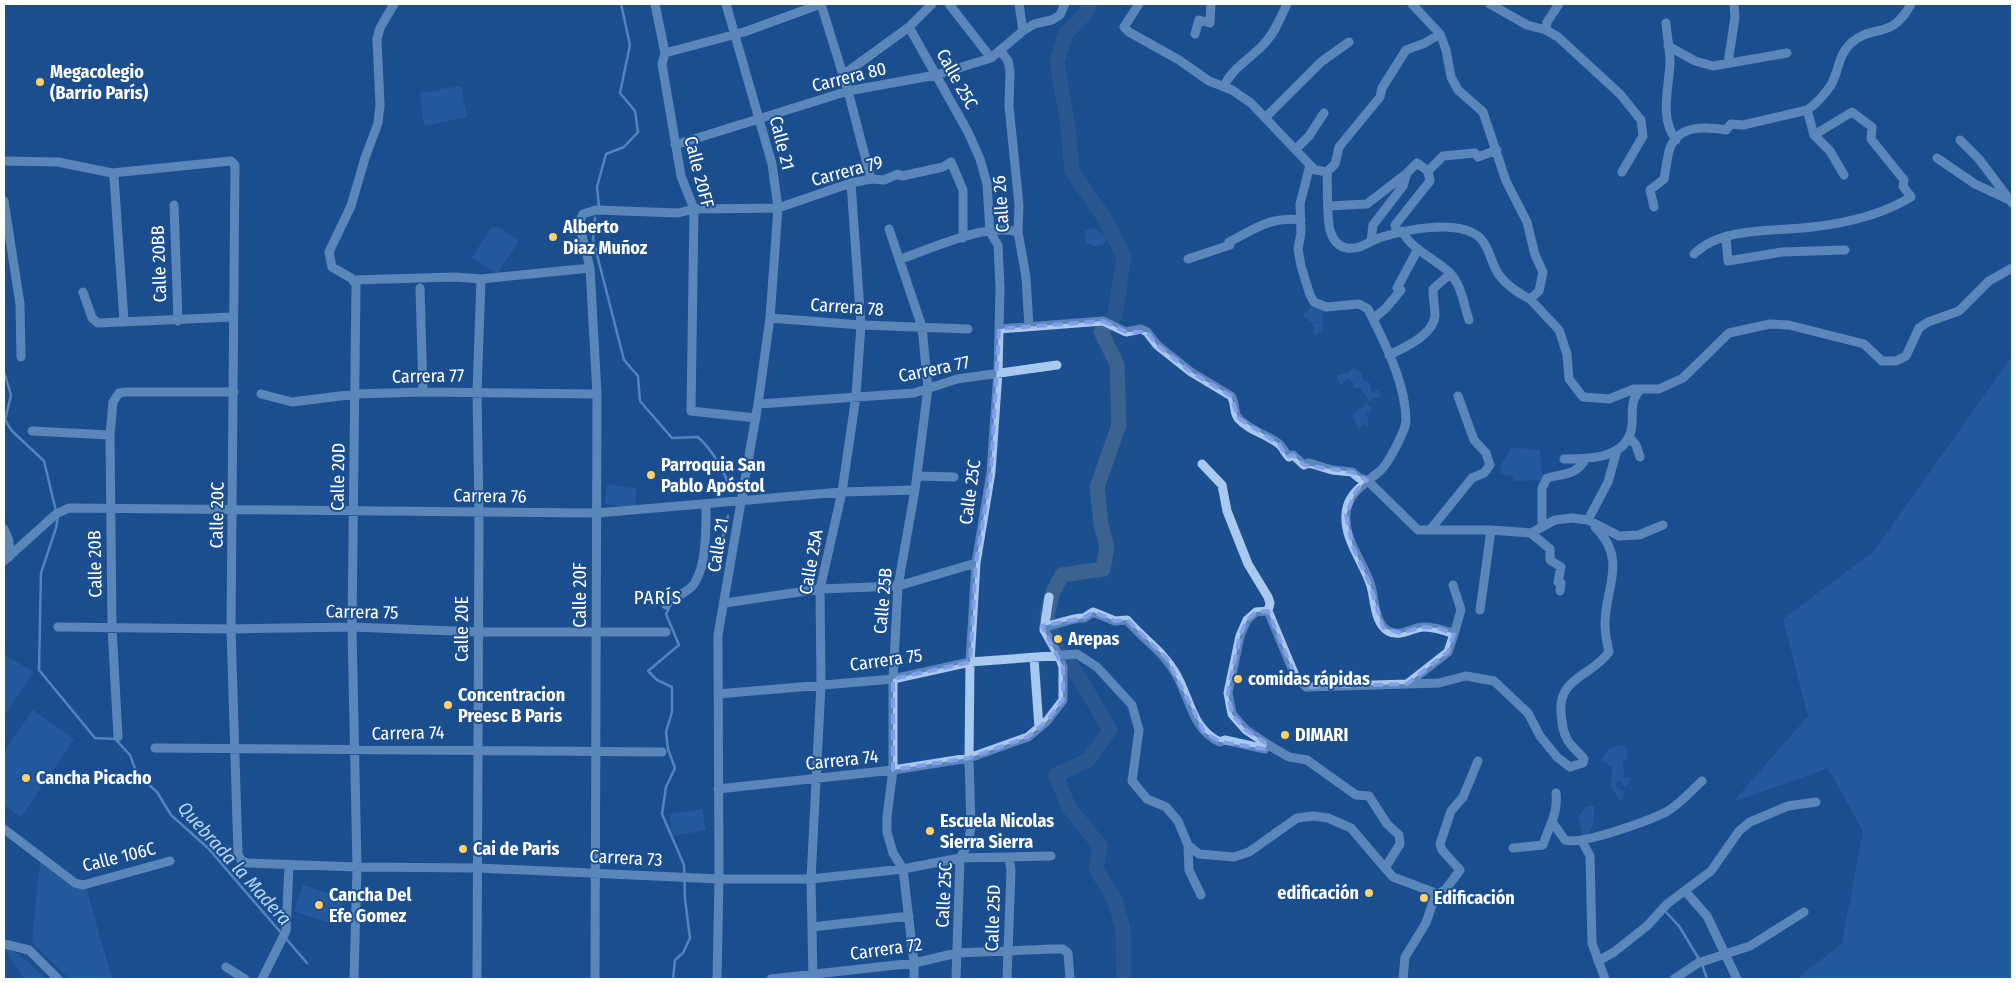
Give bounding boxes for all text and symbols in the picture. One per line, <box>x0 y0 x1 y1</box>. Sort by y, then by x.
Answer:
street label: Calle 25C <box>932 45 982 113</box>
street label: Carrera 80 <box>810 57 888 97</box>
place label: Megacolegio (Barrio París) <box>50 61 149 104</box>
marker: Megacolegio (Barrio París) <box>34 76 46 88</box>
street label: Calle 21 <box>765 114 799 172</box>
street label: Calle 20FF <box>679 134 719 210</box>
street label: Carrera 79 <box>809 151 885 191</box>
street label: Calle 26 <box>988 175 1014 233</box>
place label: Alberto Diaz Muñoz <box>562 216 648 259</box>
street label: Calle 20BB <box>147 225 171 303</box>
marker: Alberto Diaz Muñoz <box>547 231 559 243</box>
street label: Carrera 78 <box>810 293 884 321</box>
street label: Carrera 77 <box>896 351 972 387</box>
street label: Carrera 77 <box>392 364 464 388</box>
street label: Calle 20D <box>326 443 350 511</box>
place label: Parroquia San Pablo Apóstol <box>661 454 765 497</box>
street label: Calle 25C <box>955 458 985 526</box>
marker: Parroquia San Pablo Apóstol <box>645 469 657 481</box>
street label: Calle 20C <box>205 482 229 548</box>
street label: Carrera 76 <box>453 484 527 508</box>
street label: Calle 21 <box>703 516 733 574</box>
street label: Calle 25A <box>794 527 828 596</box>
street label: Calle 20B <box>83 530 107 598</box>
street label: Calle 20F <box>569 562 591 628</box>
street label: Calle 25B <box>869 567 897 635</box>
district label: PARÍS <box>634 586 682 609</box>
street label: Calle 20E <box>451 596 473 662</box>
street label: Carrera 75 <box>325 600 399 624</box>
place label: Arepas <box>1067 628 1119 650</box>
marker: Arepas <box>1052 633 1064 645</box>
street label: Carrera 75 <box>848 644 924 676</box>
place label: comidas rápidas <box>1248 668 1370 690</box>
marker: comidas rápidas <box>1232 673 1244 685</box>
place label: Concentracion Preesc B Paris <box>458 684 565 727</box>
marker: Concentracion Preesc B Paris <box>442 699 454 711</box>
street label: Carrera 74 <box>371 721 445 745</box>
place label: DIMARI <box>1295 724 1348 746</box>
marker: DIMARI <box>1279 729 1291 741</box>
street label: Carrera 74 <box>805 745 880 775</box>
place label: Cancha Picacho <box>36 767 152 789</box>
marker: Cancha Picacho <box>20 772 32 784</box>
water label: Quebrada la Madera <box>173 797 296 930</box>
place label: Escuela Nicolas Sierra Sierra <box>940 810 1054 853</box>
marker: Escuela Nicolas Sierra Sierra <box>924 825 936 837</box>
street label: Calle 106C <box>80 837 158 877</box>
place label: Cai de Paris <box>473 838 559 860</box>
marker: Cai de Paris <box>457 843 469 855</box>
street label: Carrera 73 <box>589 845 663 871</box>
street label: Calle 25C <box>931 862 957 928</box>
place label: edificación <box>1277 882 1359 904</box>
place label: Cancha Del Efe Gomez <box>329 884 411 927</box>
street label: Calle 25D <box>981 884 1005 952</box>
marker: edificación <box>1363 887 1375 899</box>
place label: Edificación <box>1434 887 1515 909</box>
marker: Edificación <box>1418 892 1430 904</box>
marker: Cancha Del Efe Gomez <box>313 899 325 911</box>
street label: Carrera 72 <box>849 933 924 965</box>

